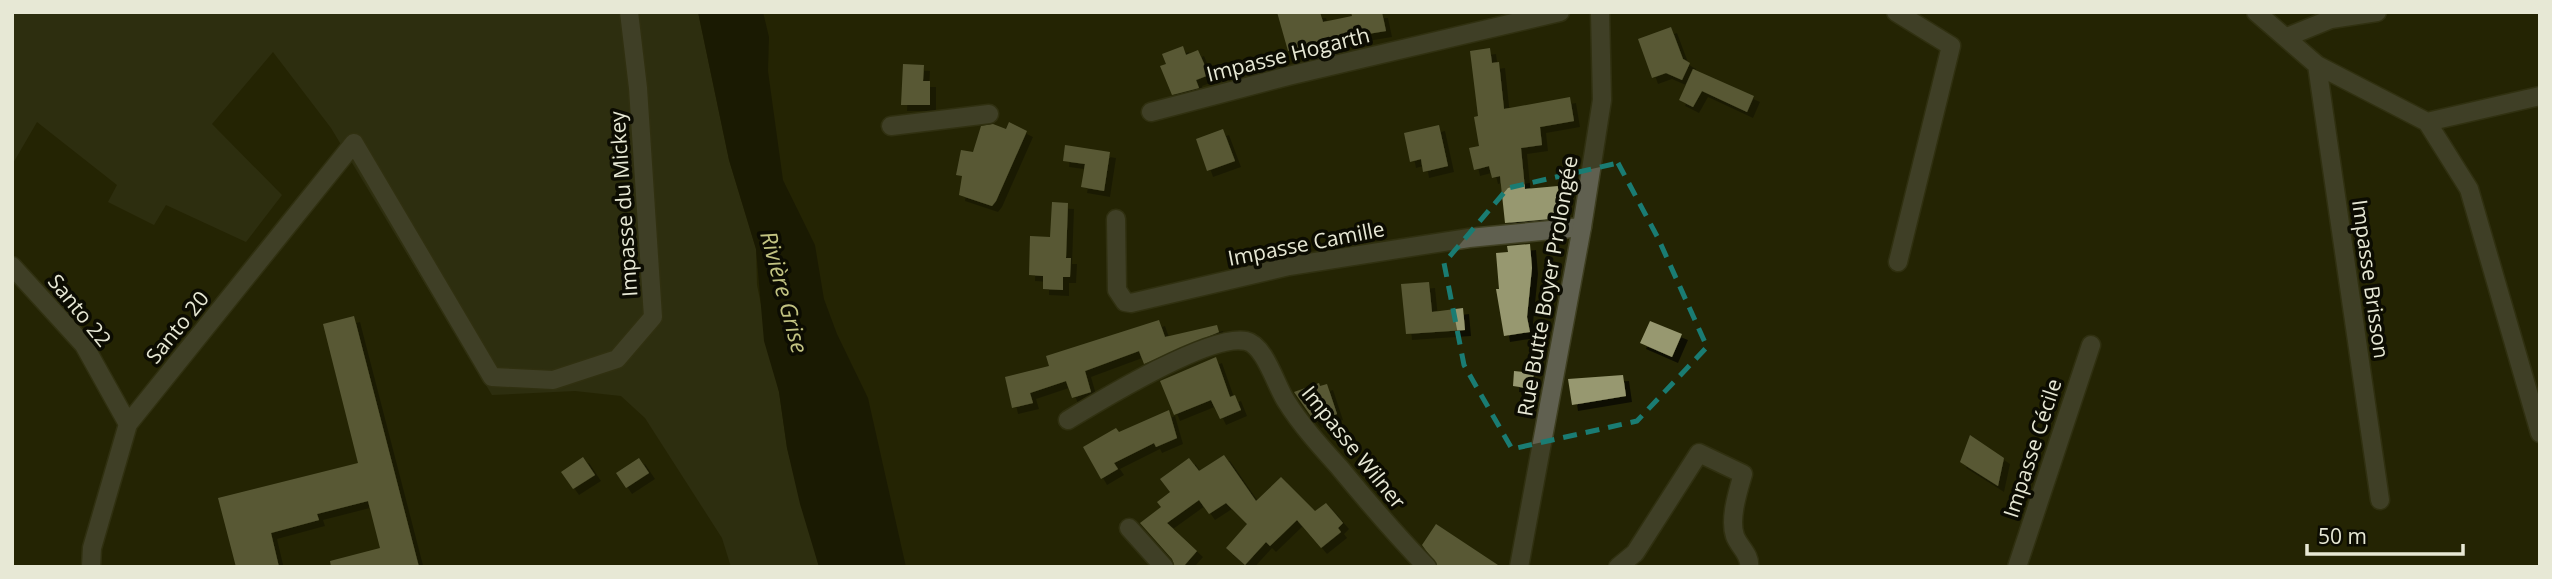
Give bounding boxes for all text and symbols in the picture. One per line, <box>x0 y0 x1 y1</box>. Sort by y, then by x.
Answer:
street label: Impasse Hogarth <box>1203 20 1373 88</box>
street label: Impasse du Mickey <box>603 110 643 298</box>
street label: Rue Butte Boyer Prolongée <box>1510 154 1584 418</box>
street label: Impasse Brisson <box>2346 198 2396 360</box>
street label: Impasse Camille <box>1225 214 1387 272</box>
water label: Rivière Grise <box>753 227 817 357</box>
street label: Santo 22 <box>42 268 118 352</box>
street label: Santo 20 <box>139 285 215 369</box>
street label: Impasse Cécile <box>1996 375 2068 521</box>
street label: Impasse Wilner <box>1296 380 1412 515</box>
scale bar <box>2307 512 2463 556</box>
text: 50 m <box>2318 522 2367 550</box>

